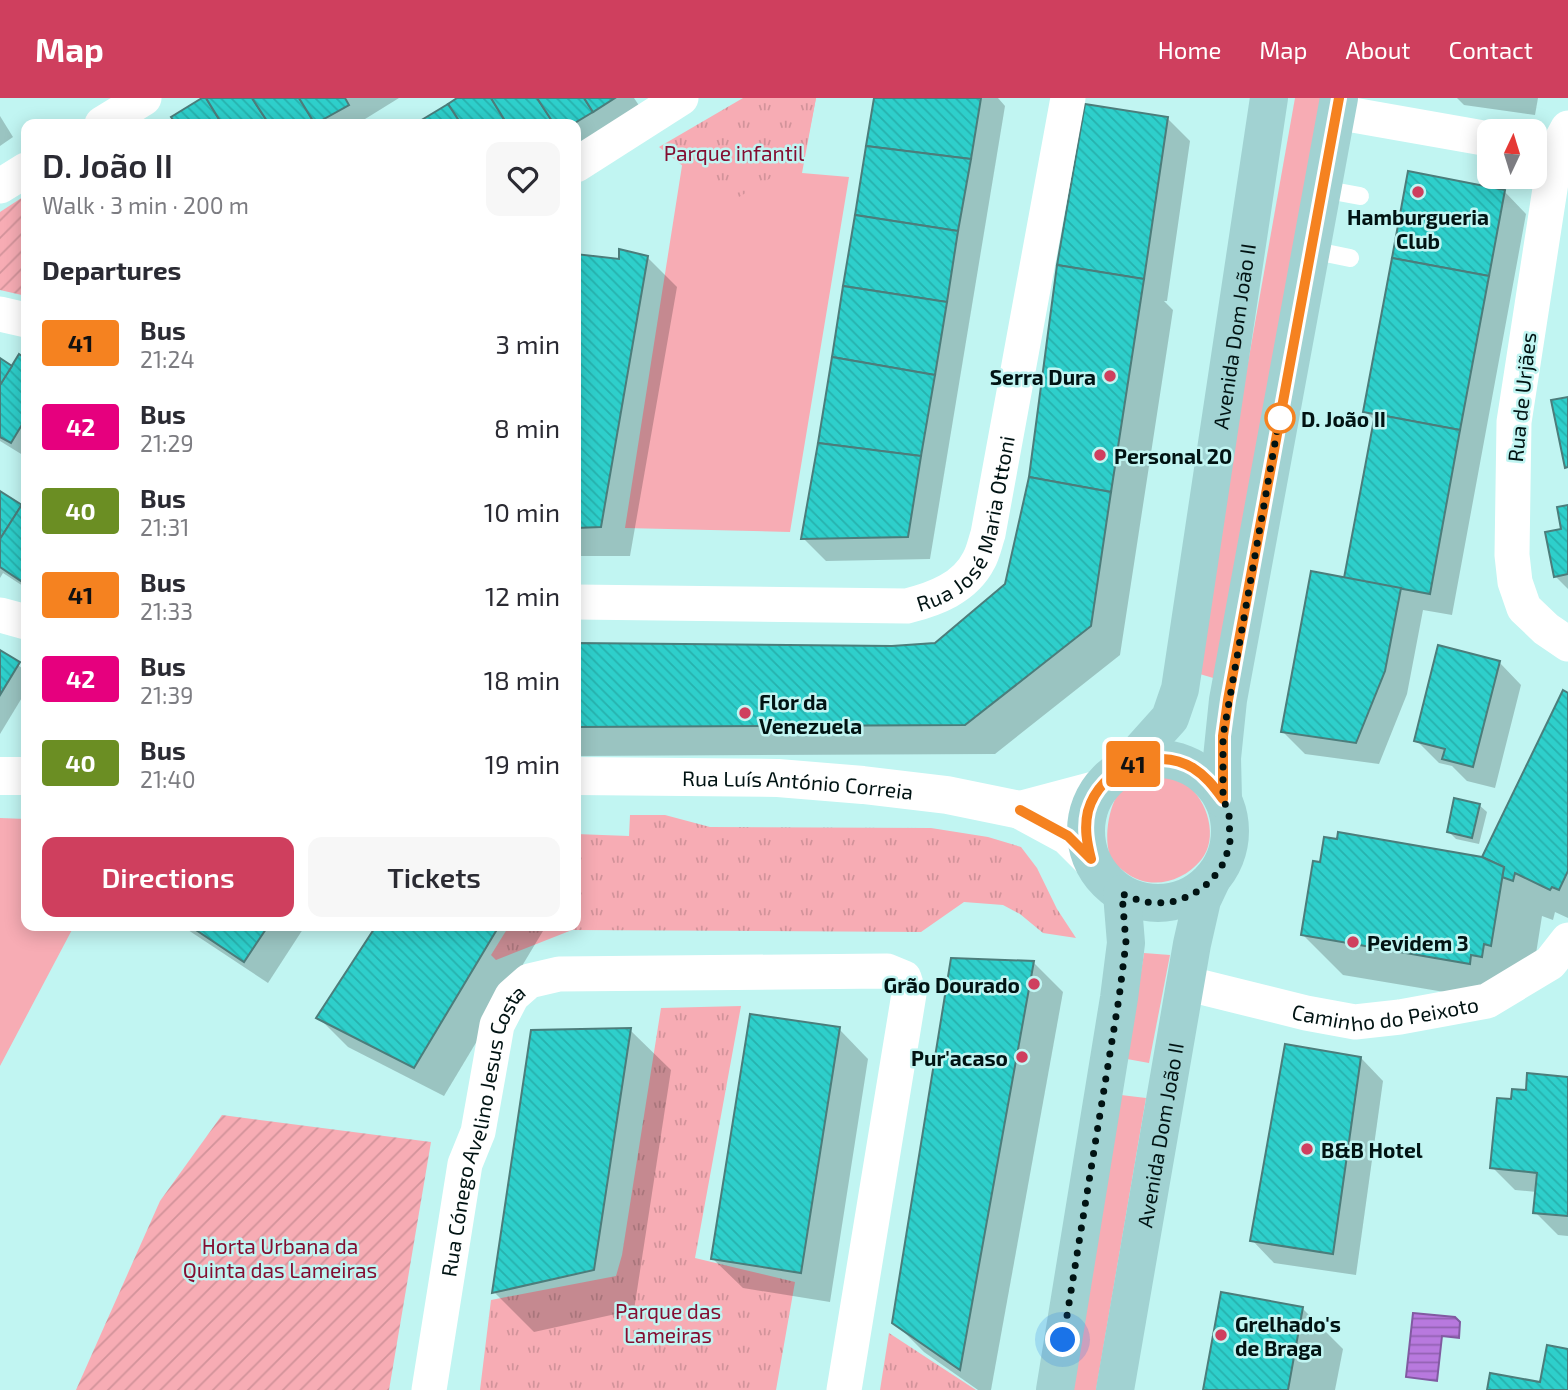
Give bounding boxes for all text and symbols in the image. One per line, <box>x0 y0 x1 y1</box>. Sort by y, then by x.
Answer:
text: Map <box>35 29 104 69</box>
text: Home <box>1158 35 1221 64</box>
text: Map <box>1259 35 1307 64</box>
text: About <box>1345 35 1411 64</box>
text: Contact <box>1449 35 1533 64</box>
north arrow <box>1477 119 1547 189</box>
map controls <box>1477 119 1547 189</box>
park label: Parque infantil <box>664 140 805 165</box>
button: heart <box>486 142 560 216</box>
text: D. João II <box>42 145 173 185</box>
marker: Hamburgueria Club <box>1410 184 1426 200</box>
text: Walk · 3 min · 200 m <box>42 191 249 219</box>
place label: Hamburgueria Club <box>1347 204 1489 253</box>
street label: Avenida Dom João II <box>1207 242 1259 431</box>
text: Departures <box>42 254 181 285</box>
text: Bus <box>140 314 186 345</box>
text: 41 <box>68 328 93 357</box>
text: 3 min <box>495 328 560 359</box>
street label: Rua de Urjães <box>1502 331 1541 463</box>
text: 21:24 <box>140 345 195 373</box>
place label: Serra Dura <box>990 364 1096 389</box>
marker: Serra Dura <box>1102 368 1118 384</box>
text: Bus <box>140 398 186 429</box>
marker: D. João II <box>1265 403 1295 433</box>
place label: D. João II <box>1301 406 1386 431</box>
text: 42 <box>66 412 95 441</box>
text: 8 min <box>494 412 560 443</box>
text: 21:29 <box>140 429 194 457</box>
street label: Rua José Maria Ottoni <box>913 433 1018 615</box>
place label: Personal 20 <box>1114 443 1232 468</box>
marker: Personal 20 <box>1092 447 1108 463</box>
text: Bus <box>140 482 186 513</box>
text: 40 <box>65 496 96 525</box>
text: 10 min <box>484 496 560 527</box>
text: 21:31 <box>140 513 189 541</box>
text: Bus <box>140 566 186 597</box>
text: 41 <box>68 580 93 609</box>
text: 12 min <box>485 580 560 611</box>
text: 21:33 <box>140 597 193 625</box>
text: Bus <box>140 650 186 681</box>
text: 42 <box>66 664 95 693</box>
text: 18 min <box>484 664 560 695</box>
text: 21:39 <box>140 681 193 709</box>
place label: Flor da Venezuela <box>759 689 862 738</box>
marker: Flor da Venezuela <box>737 705 753 721</box>
text: Bus <box>140 734 186 765</box>
line badge: 41 <box>1102 741 1164 787</box>
text: 40 <box>65 748 96 777</box>
text: 19 min <box>485 748 560 779</box>
text: 41 <box>1120 749 1146 778</box>
text: 21:40 <box>140 765 196 793</box>
street label: Rua Luís António Correia <box>682 765 915 803</box>
button: Directions <box>42 837 294 917</box>
button: Tickets <box>308 837 560 917</box>
place label: Pevidem 3 <box>1367 930 1469 955</box>
marker: Pevidem 3 <box>1345 934 1361 950</box>
place label: Grão Dourado <box>884 972 1020 997</box>
marker: Grão Dourado <box>1026 976 1042 992</box>
street label: Rua Cónego Avelino Jesus Costa <box>435 979 529 1278</box>
street label: Caminho do Peixoto <box>1290 990 1480 1035</box>
street label: Avenida Dom João II <box>1131 1040 1187 1229</box>
place label: Pur'acaso <box>911 1045 1008 1070</box>
marker: Pur'acaso <box>1014 1049 1030 1065</box>
place label: B&B Hotel <box>1321 1137 1423 1162</box>
marker: B&B Hotel <box>1299 1141 1315 1157</box>
park label: Horta Urbana da Quinta das Lameiras <box>183 1233 377 1283</box>
park label: Parque das Lameiras <box>615 1298 721 1347</box>
place label: Grelhado's de Braga <box>1235 1311 1341 1360</box>
your location <box>1045 1322 1080 1357</box>
marker: Grelhado's de Braga <box>1213 1327 1229 1343</box>

